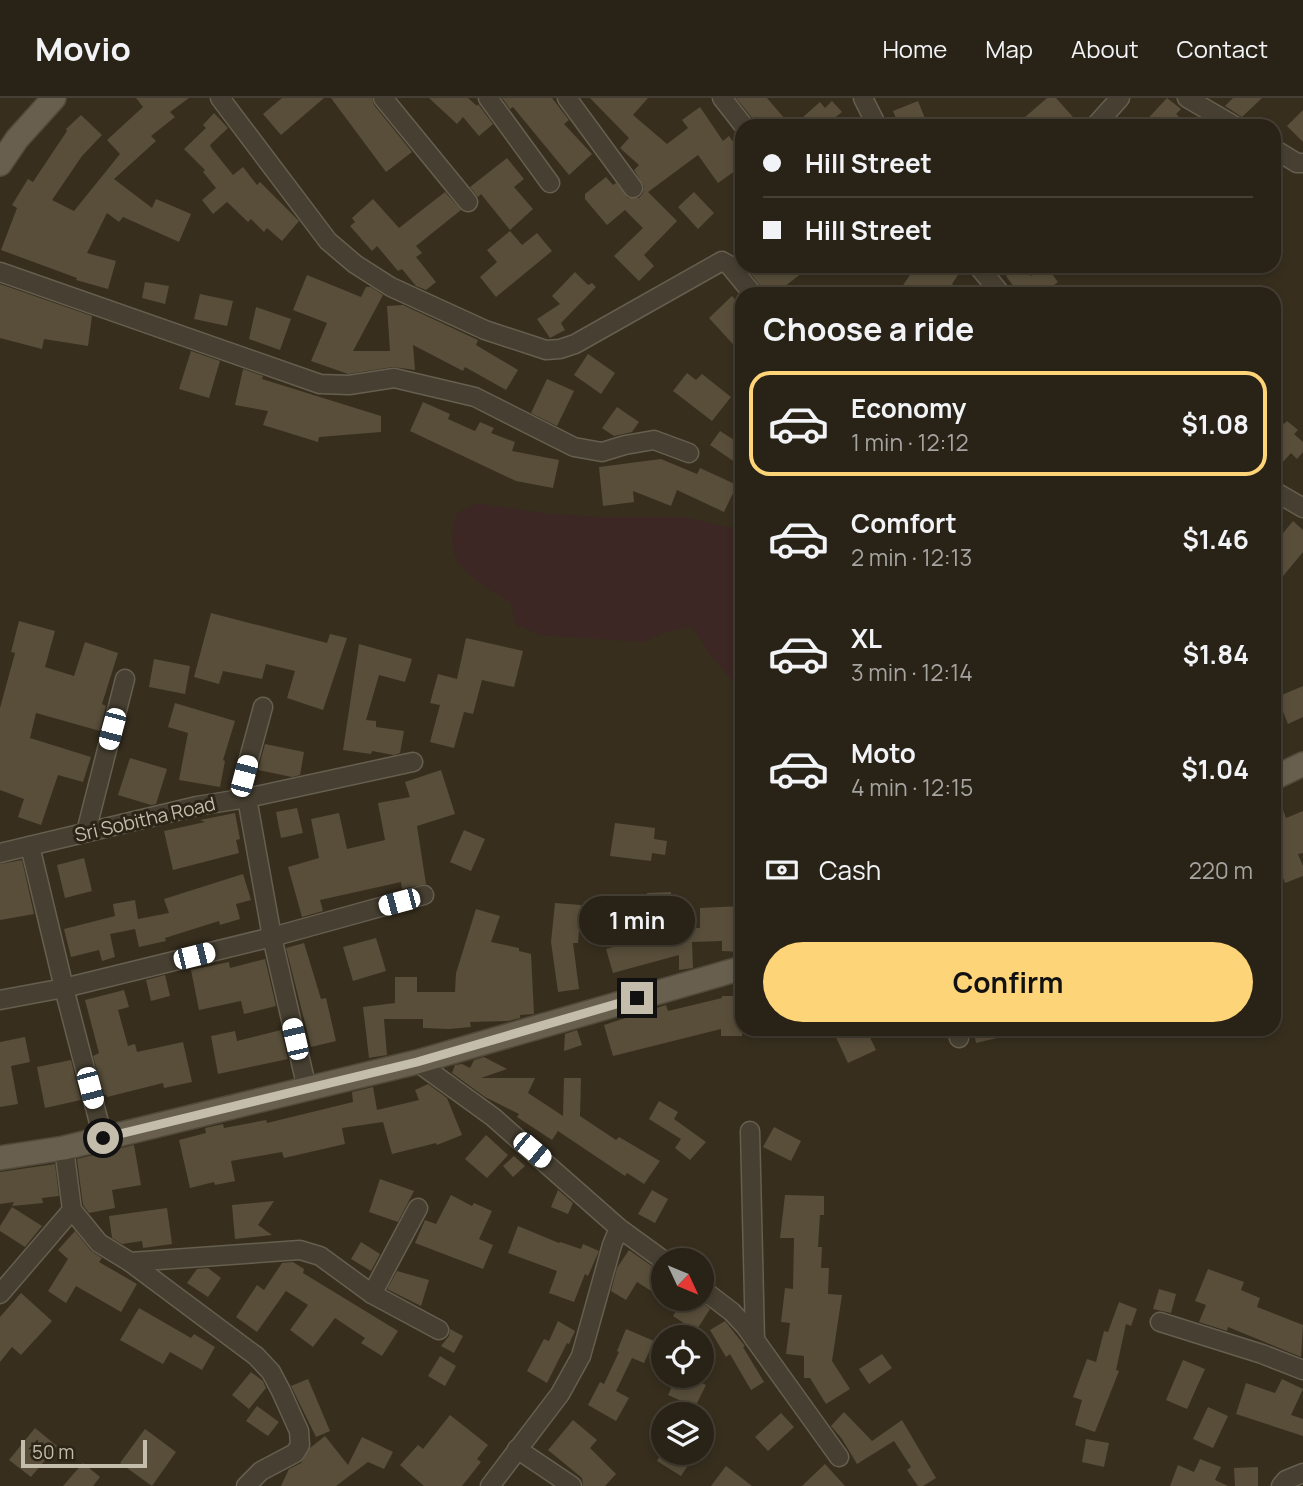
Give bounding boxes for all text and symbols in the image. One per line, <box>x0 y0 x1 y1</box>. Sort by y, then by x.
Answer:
text: Movio <box>35 26 131 71</box>
text: Home <box>882 32 947 65</box>
text: Map <box>985 32 1033 65</box>
text: About <box>1071 32 1139 65</box>
text: Contact <box>1177 32 1268 65</box>
text: Hill Street <box>805 145 932 181</box>
text: Hill Street <box>805 212 932 248</box>
text: Choose a ride <box>763 307 974 351</box>
text: Economy <box>851 390 966 426</box>
icon: car <box>767 392 830 455</box>
text: $1.08 <box>1181 406 1249 442</box>
text: 1 min · 12:12 <box>851 426 969 458</box>
text: Comfort <box>851 505 957 541</box>
icon: car <box>767 507 830 570</box>
text: $1.46 <box>1182 521 1249 557</box>
text: 2 min · 12:13 <box>851 541 972 573</box>
text: XL <box>851 620 882 656</box>
icon: car <box>767 622 830 685</box>
text: $1.84 <box>1183 636 1249 672</box>
text: 3 min · 12:14 <box>851 656 973 688</box>
car <box>97 706 128 752</box>
text: Moto <box>851 735 916 771</box>
icon: car <box>767 737 830 800</box>
text: $1.04 <box>1182 751 1249 787</box>
car <box>229 753 260 799</box>
text: 4 min · 12:15 <box>851 771 973 803</box>
street label: Sri Sobitha Road <box>72 790 218 848</box>
icon: cash <box>763 851 801 889</box>
text: Cash <box>819 852 881 888</box>
text: 220 m <box>1189 854 1253 886</box>
car <box>376 886 423 918</box>
callout: 1 min <box>579 897 695 946</box>
text: 1 min <box>609 904 665 936</box>
car <box>172 941 217 971</box>
button: Confirm <box>763 942 1253 1022</box>
route end <box>621 982 653 1014</box>
car <box>281 1016 310 1062</box>
car <box>75 1065 106 1111</box>
route start <box>87 1122 119 1154</box>
car <box>510 1128 555 1172</box>
north arrow <box>651 1248 714 1311</box>
map controls <box>651 1248 714 1465</box>
button: locate <box>651 1325 714 1388</box>
button: layers <box>651 1402 714 1465</box>
scale bar <box>21 1437 147 1469</box>
text: 50 m <box>32 1439 74 1465</box>

